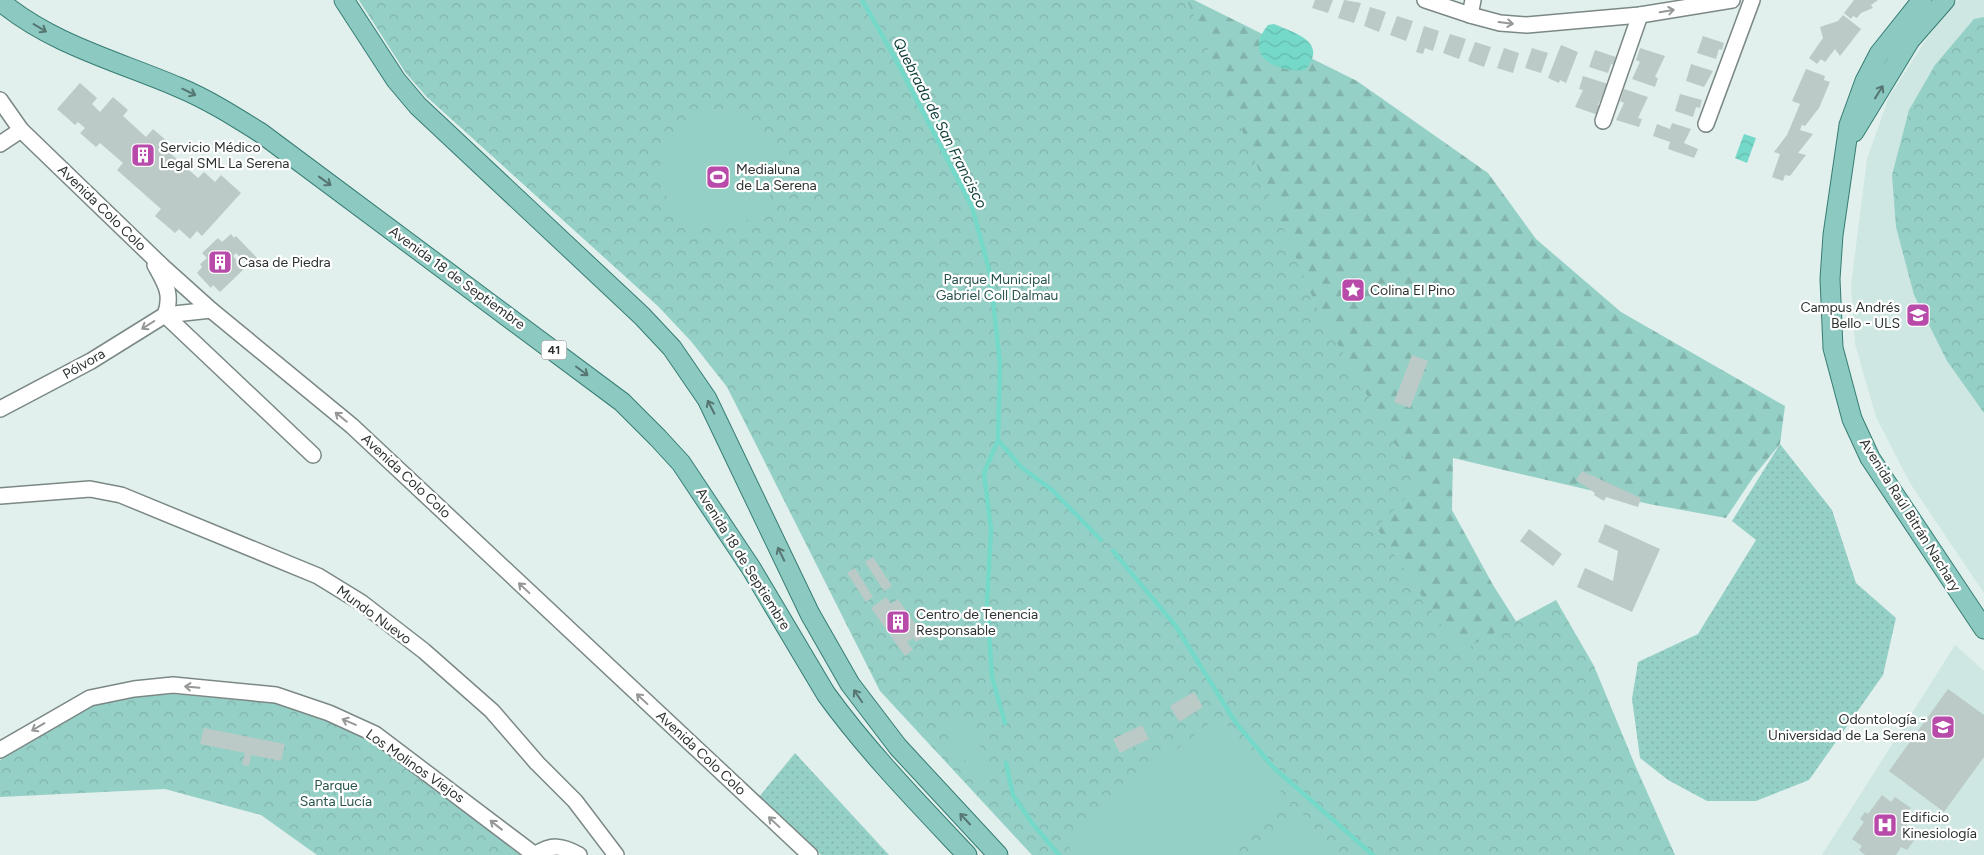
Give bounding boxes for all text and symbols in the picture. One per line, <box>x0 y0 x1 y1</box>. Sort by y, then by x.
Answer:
one-way arrow <box>1659 5 1675 15</box>
one-way arrow <box>1497 18 1513 28</box>
one-way arrow <box>33 24 47 34</box>
water label: Quebrada de San Francisco <box>889 35 991 212</box>
one-way arrow <box>1874 85 1884 99</box>
one-way arrow <box>181 88 196 97</box>
place label: Servicio Médico Legal SML La Serena <box>160 139 289 172</box>
building icon: Servicio Médico Legal SML La Serena <box>130 142 156 168</box>
place label: Medialuna de La Serena <box>736 161 817 194</box>
street label: Avenida Colo Colo <box>54 162 150 254</box>
sports icon: Medialuna de La Serena <box>705 164 731 190</box>
one-way arrow <box>318 176 332 186</box>
street label: Avenida 18 de Septiembre <box>386 223 529 333</box>
building icon: Casa de Piedra <box>207 249 233 275</box>
place label: Casa de Piedra <box>238 254 331 271</box>
park label: Parque Municipal Gabriel Coll Dalmau <box>936 271 1058 304</box>
place icon: Colina El Pino <box>1340 277 1366 303</box>
place label: Colina El Pino <box>1370 282 1455 299</box>
place label: Campus Andrés Bello - ULS <box>1800 299 1900 332</box>
school or university icon: Campus Andrés Bello - ULS <box>1905 302 1931 328</box>
one-way arrow <box>141 320 155 331</box>
road number: 41 <box>542 340 566 360</box>
street label: Pólvora <box>60 345 108 383</box>
one-way arrow <box>575 366 588 377</box>
one-way arrow <box>706 400 716 415</box>
one-way arrow <box>335 412 348 423</box>
street label: Avenida Colo Colo <box>358 430 454 522</box>
street label: Avenida Raúl Bitrán Nachary <box>1856 435 1964 595</box>
street label: Avenida 18 de Septiembre <box>692 485 794 633</box>
one-way arrow <box>776 547 786 562</box>
street label: Mundo Nuevo <box>333 582 415 648</box>
one-way arrow <box>518 582 531 594</box>
place label: Centro de Tenencia Responsable <box>916 606 1038 639</box>
building icon: Centro de Tenencia Responsable <box>885 609 911 635</box>
one-way arrow <box>185 682 201 692</box>
one-way arrow <box>853 690 863 704</box>
one-way arrow <box>636 693 649 705</box>
street label: Avenida Colo Colo <box>653 707 749 799</box>
place label: Odontología - Universidad de La Serena <box>1768 711 1926 744</box>
school or university icon: Odontología - Universidad de La Serena <box>1930 714 1956 740</box>
one-way arrow <box>342 717 357 727</box>
one-way arrow <box>32 722 46 732</box>
street label: Los Molinos Viejos <box>362 726 468 806</box>
park label: Parque Santa Lucía <box>300 777 372 810</box>
place label: Edificio Kinesiología <box>1902 809 1977 842</box>
hospital icon: Edificio Kinesiología <box>1872 812 1898 838</box>
one-way arrow <box>959 813 971 826</box>
one-way arrow <box>768 816 781 828</box>
one-way arrow <box>490 820 503 831</box>

